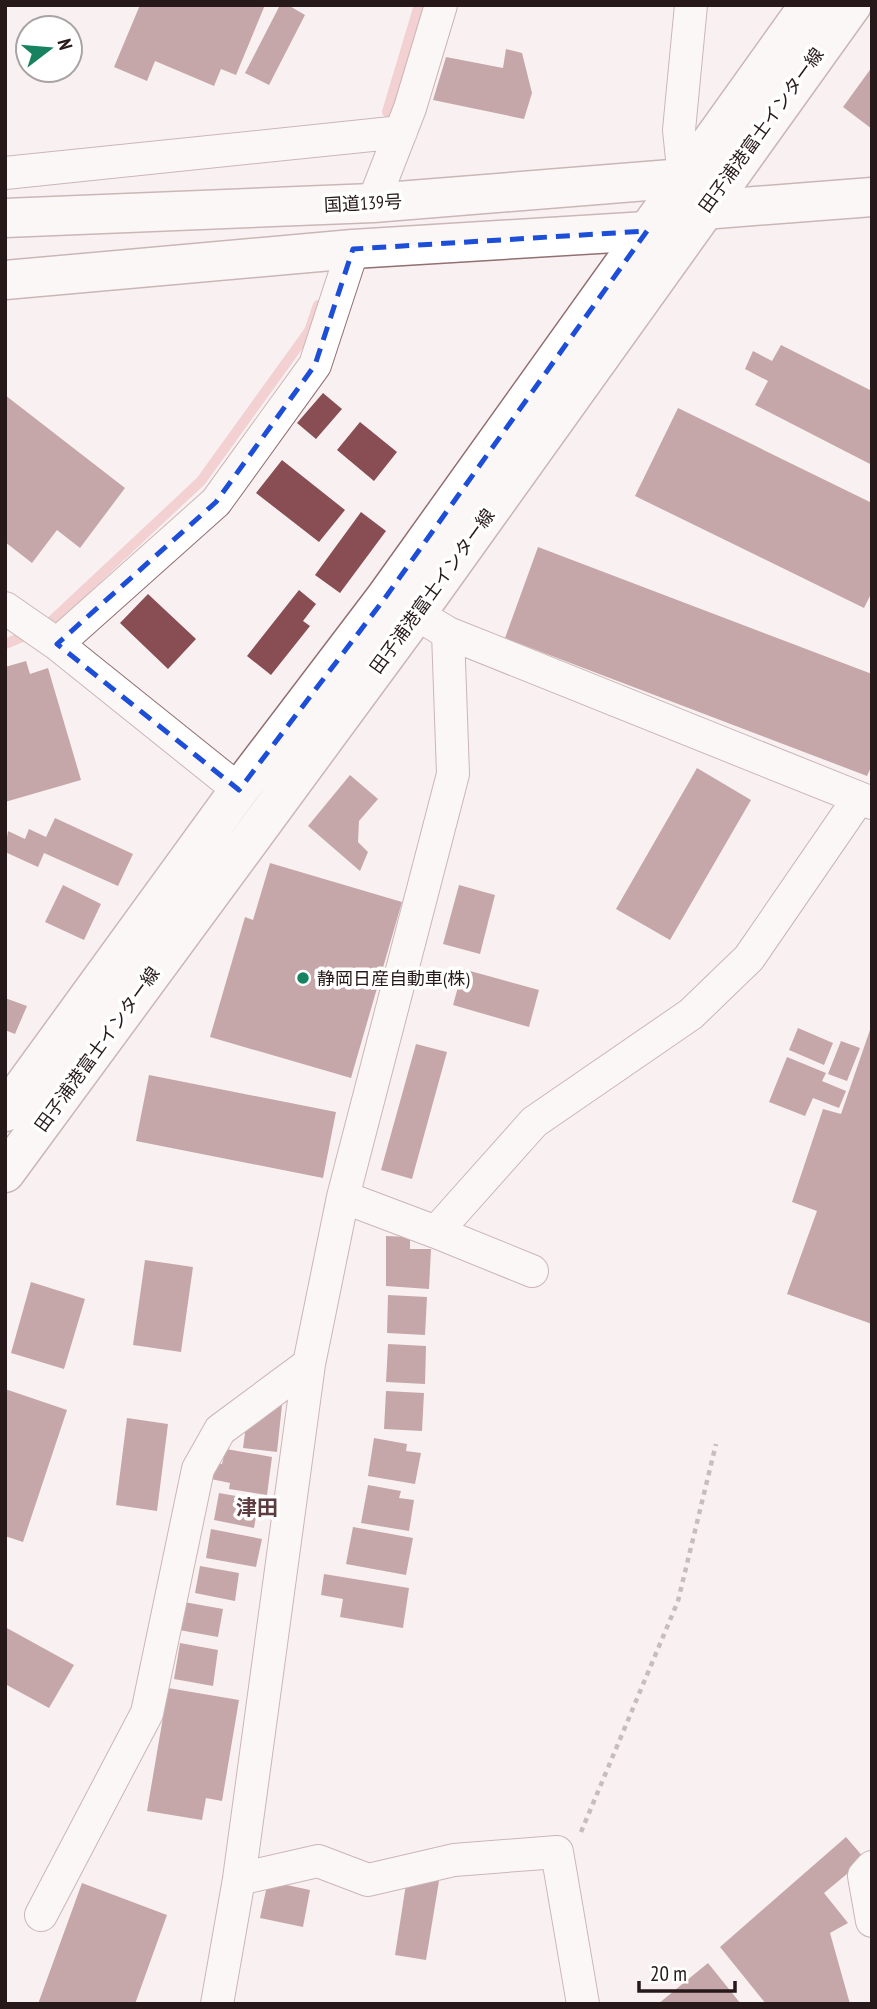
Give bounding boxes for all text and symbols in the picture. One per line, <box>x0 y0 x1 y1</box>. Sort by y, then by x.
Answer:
north arrow <box>14 14 84 84</box>
text: N <box>52 36 78 53</box>
street label: 田子浦港富士インター線 <box>694 43 828 217</box>
street label: 国道139号 <box>323 189 403 217</box>
street label: 田子浦港富士インター線 <box>365 504 499 678</box>
street label: 田子浦港富士インター線 <box>30 962 164 1136</box>
place label: 静岡日産自動車(株) <box>317 967 470 990</box>
marker: 静岡日産自動車(株) <box>295 970 311 986</box>
district label: 津田 <box>236 1494 278 1521</box>
scale bar <box>639 1950 735 1994</box>
text: 20 m <box>650 1960 687 1987</box>

